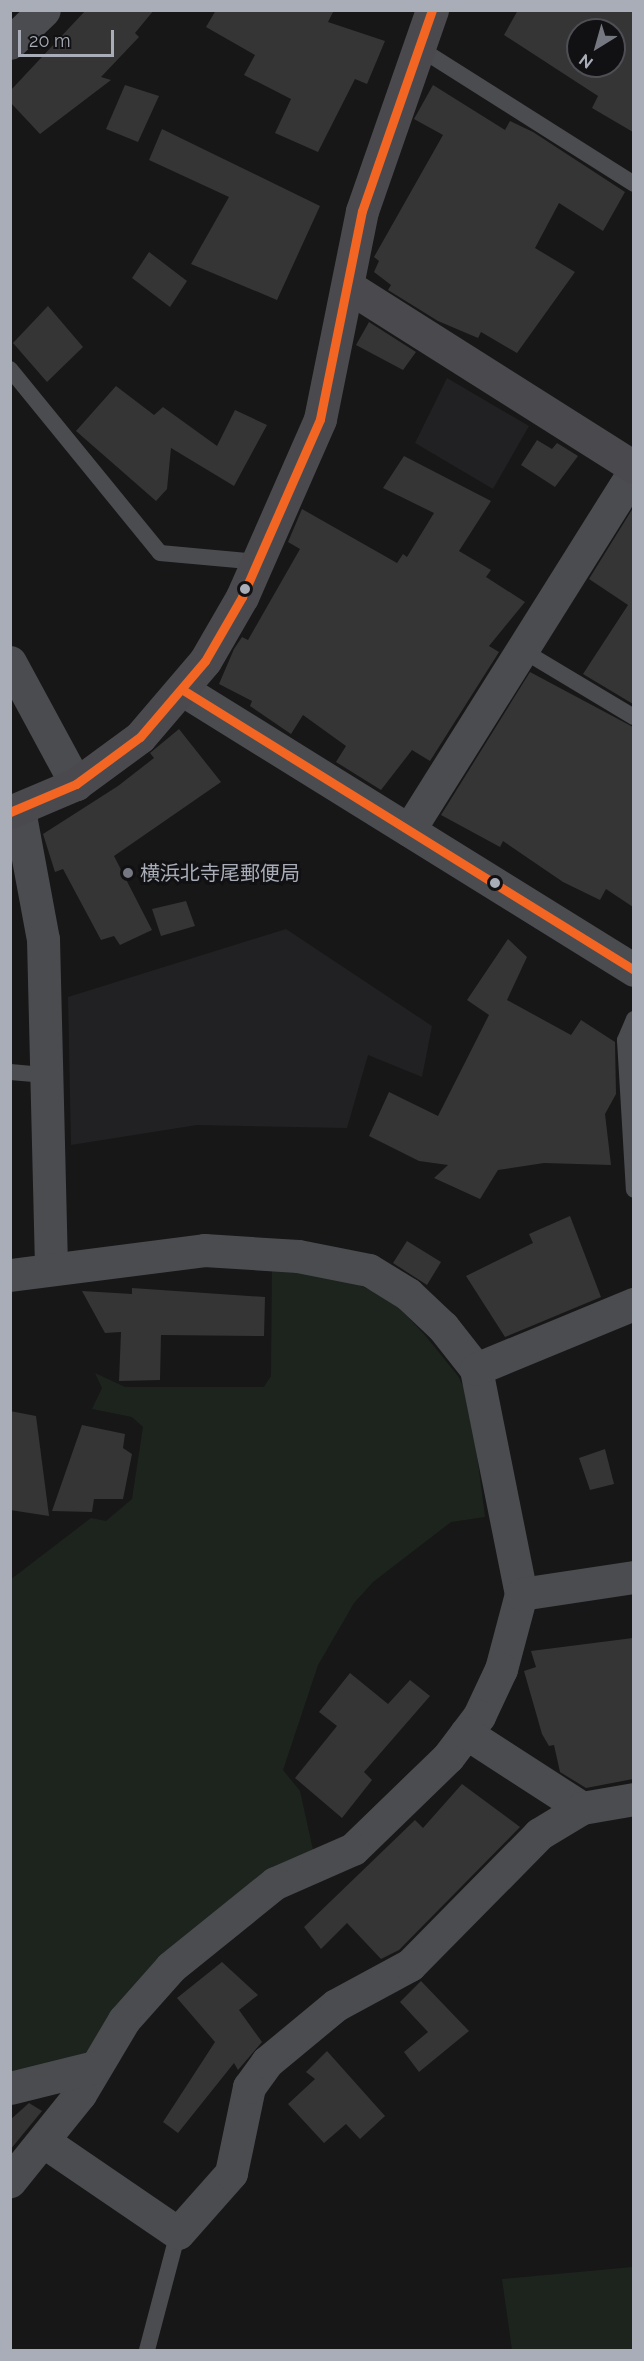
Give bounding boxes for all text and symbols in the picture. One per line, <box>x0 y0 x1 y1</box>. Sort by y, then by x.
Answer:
scale bar <box>21 18 117 56</box>
north arrow <box>566 18 626 78</box>
text: 20 m <box>29 30 71 51</box>
text: N <box>575 50 597 72</box>
unlabelled marker <box>239 583 251 595</box>
place label: 横浜北寺尾郵便局 <box>140 861 300 885</box>
marker: 横浜北寺尾郵便局 <box>121 866 135 880</box>
unlabelled marker <box>489 877 501 889</box>

